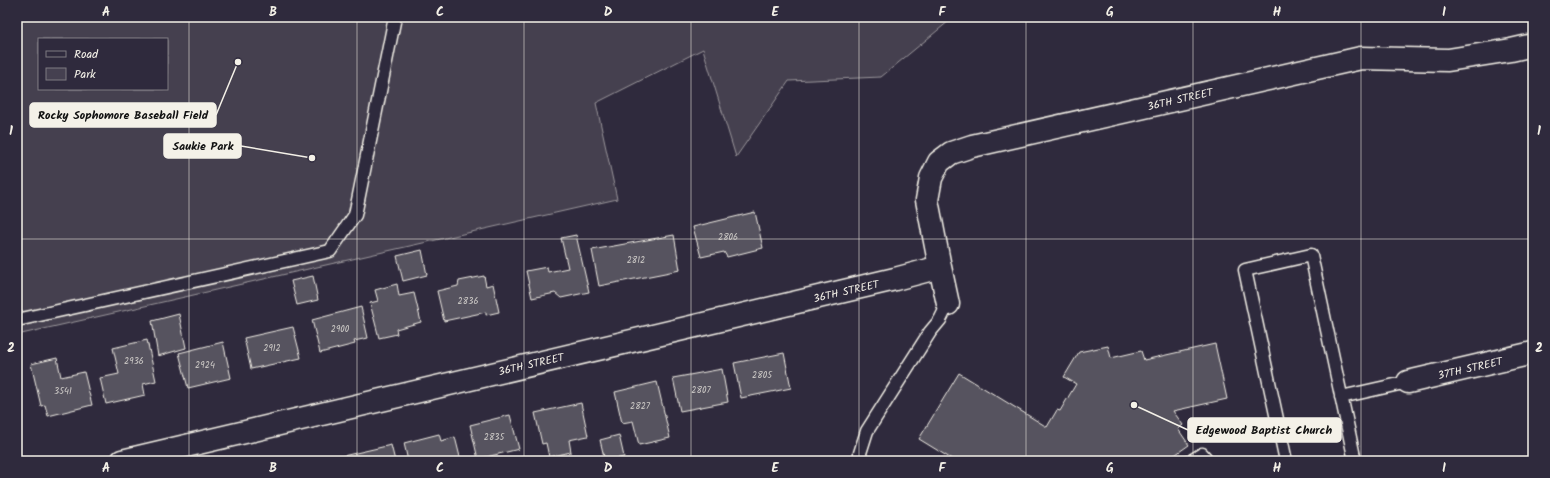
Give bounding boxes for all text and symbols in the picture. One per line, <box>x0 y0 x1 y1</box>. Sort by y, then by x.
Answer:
text: A <box>102 2 110 23</box>
text: B <box>269 2 277 23</box>
text: C <box>436 2 444 23</box>
text: D <box>604 2 613 23</box>
text: E <box>771 2 779 23</box>
text: F <box>938 2 946 23</box>
text: G <box>1106 2 1114 23</box>
text: H <box>1273 2 1282 23</box>
text: I <box>1442 2 1446 23</box>
legend <box>38 38 168 90</box>
text: Road <box>74 45 99 64</box>
text: Park <box>74 65 96 84</box>
street label: 36TH STREET <box>1146 83 1216 116</box>
callout: Rocky Sophomore Baseball Field <box>30 103 216 127</box>
text: Rocky Sophomore Baseball Field <box>38 106 209 125</box>
text: 1 <box>9 121 13 142</box>
text: 1 <box>1537 121 1541 142</box>
callout: Saukie Park <box>164 134 241 158</box>
text: Saukie Park <box>172 137 235 156</box>
house number: 2806 <box>718 230 738 245</box>
house number: 2812 <box>627 253 645 268</box>
street label: 36TH STREET <box>812 275 882 308</box>
house number: 2836 <box>458 294 478 309</box>
house number: 2900 <box>331 322 350 337</box>
text: 2 <box>7 338 15 359</box>
text: 2 <box>1535 338 1543 359</box>
house number: 2912 <box>263 341 281 356</box>
street label: 36TH STREET <box>497 348 567 381</box>
street label: 37TH STREET <box>1436 353 1505 385</box>
house number: 2936 <box>124 354 144 369</box>
house number: 2924 <box>195 358 215 373</box>
house number: 2805 <box>752 368 773 383</box>
house number: 2807 <box>691 383 711 398</box>
house number: 3541 <box>54 384 72 399</box>
house number: 2827 <box>630 399 651 414</box>
callout: Edgewood Baptist Church <box>1188 418 1341 442</box>
text: Edgewood Baptist Church <box>1196 421 1332 440</box>
house number: 2835 <box>484 430 505 445</box>
text: A <box>102 458 110 478</box>
text: B <box>269 458 277 478</box>
text: C <box>436 458 444 478</box>
text: D <box>604 458 613 478</box>
text: E <box>771 458 779 478</box>
text: F <box>938 458 946 478</box>
text: G <box>1106 458 1114 478</box>
text: H <box>1273 458 1282 478</box>
text: I <box>1442 458 1446 478</box>

